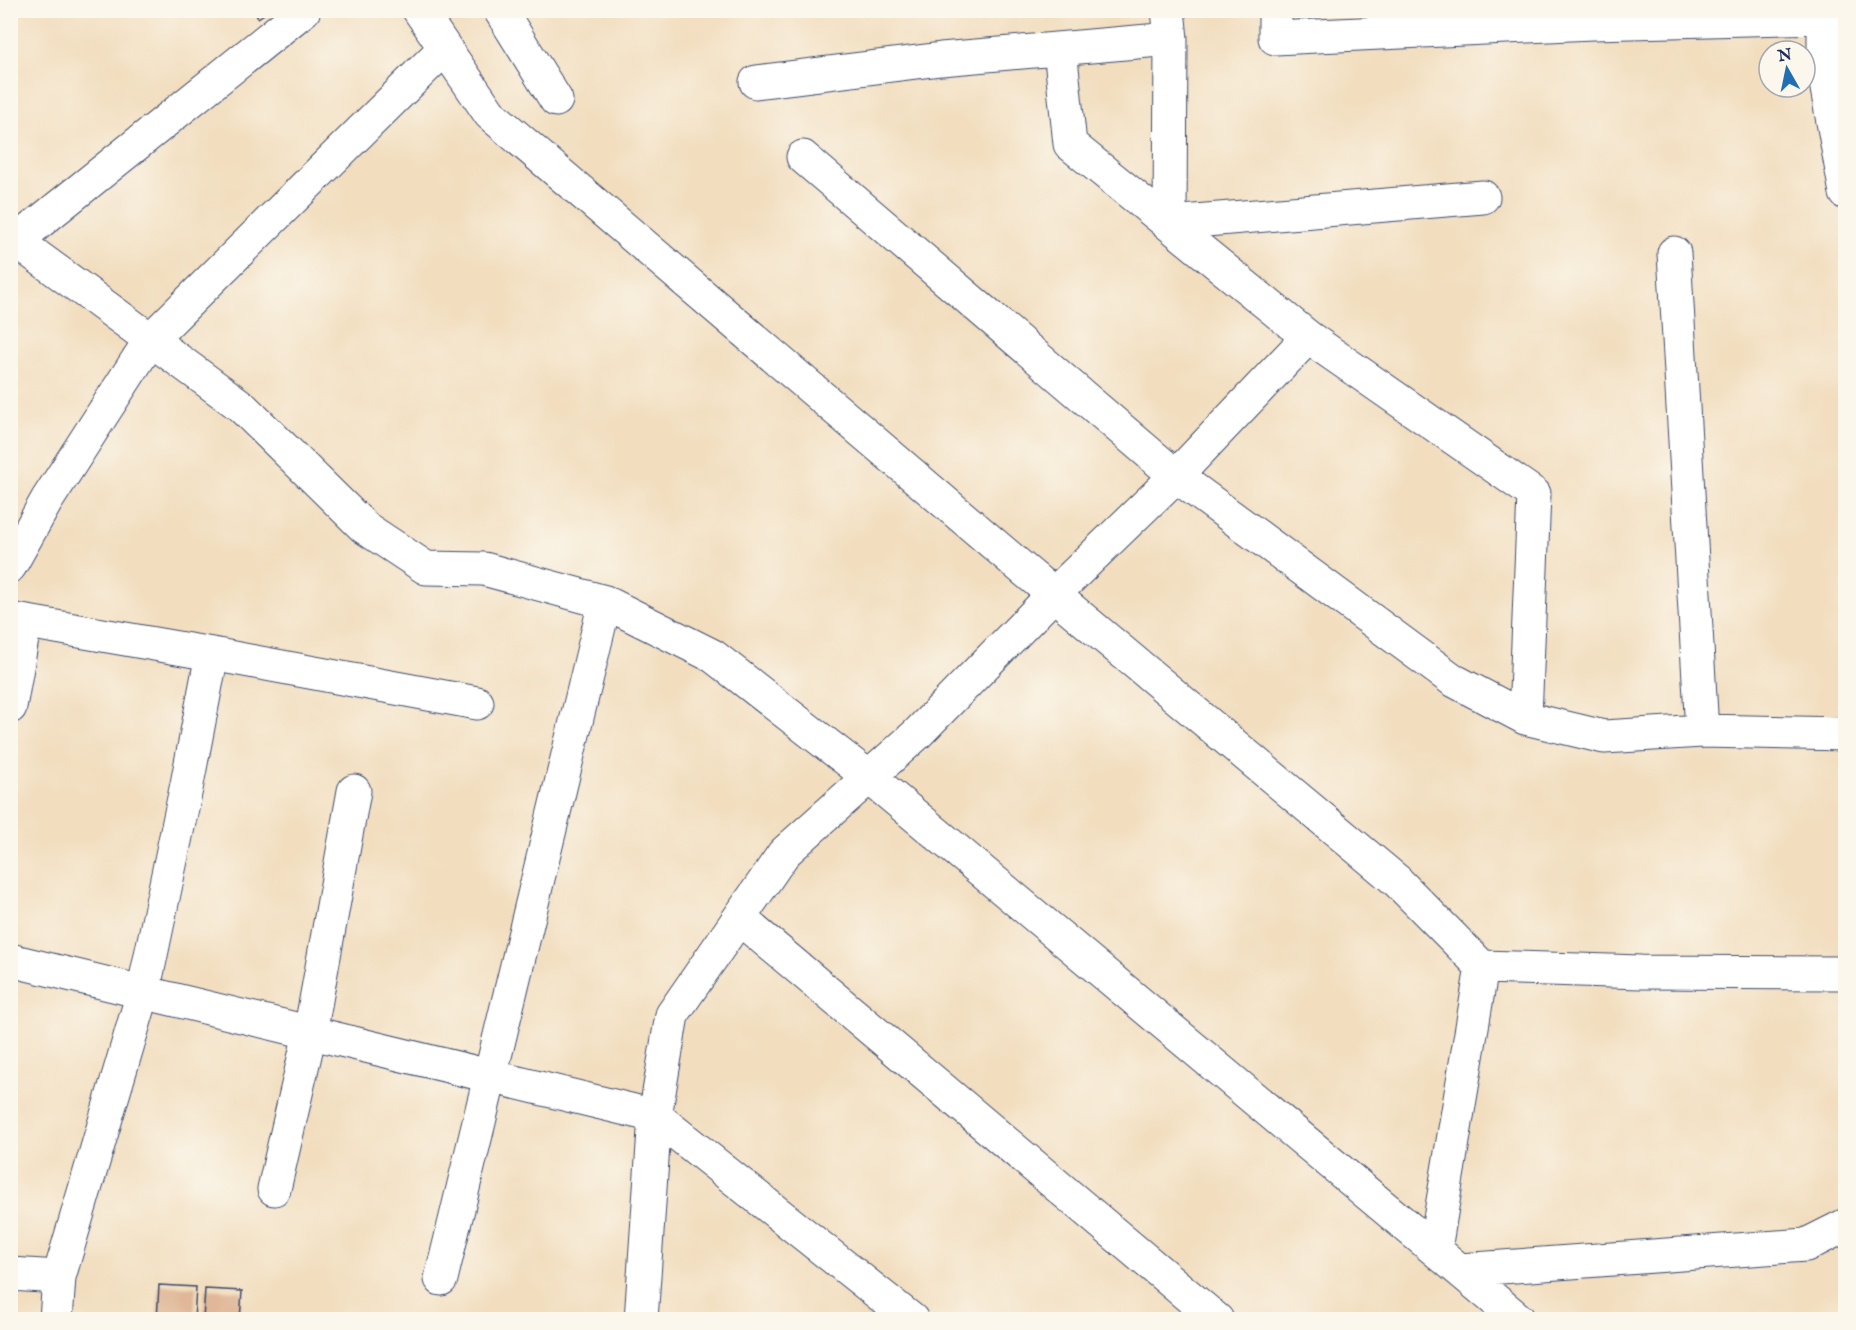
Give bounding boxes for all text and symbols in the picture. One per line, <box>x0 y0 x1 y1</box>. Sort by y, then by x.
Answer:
north arrow <box>1757 39 1817 99</box>
text: N <box>1776 45 1794 67</box>

